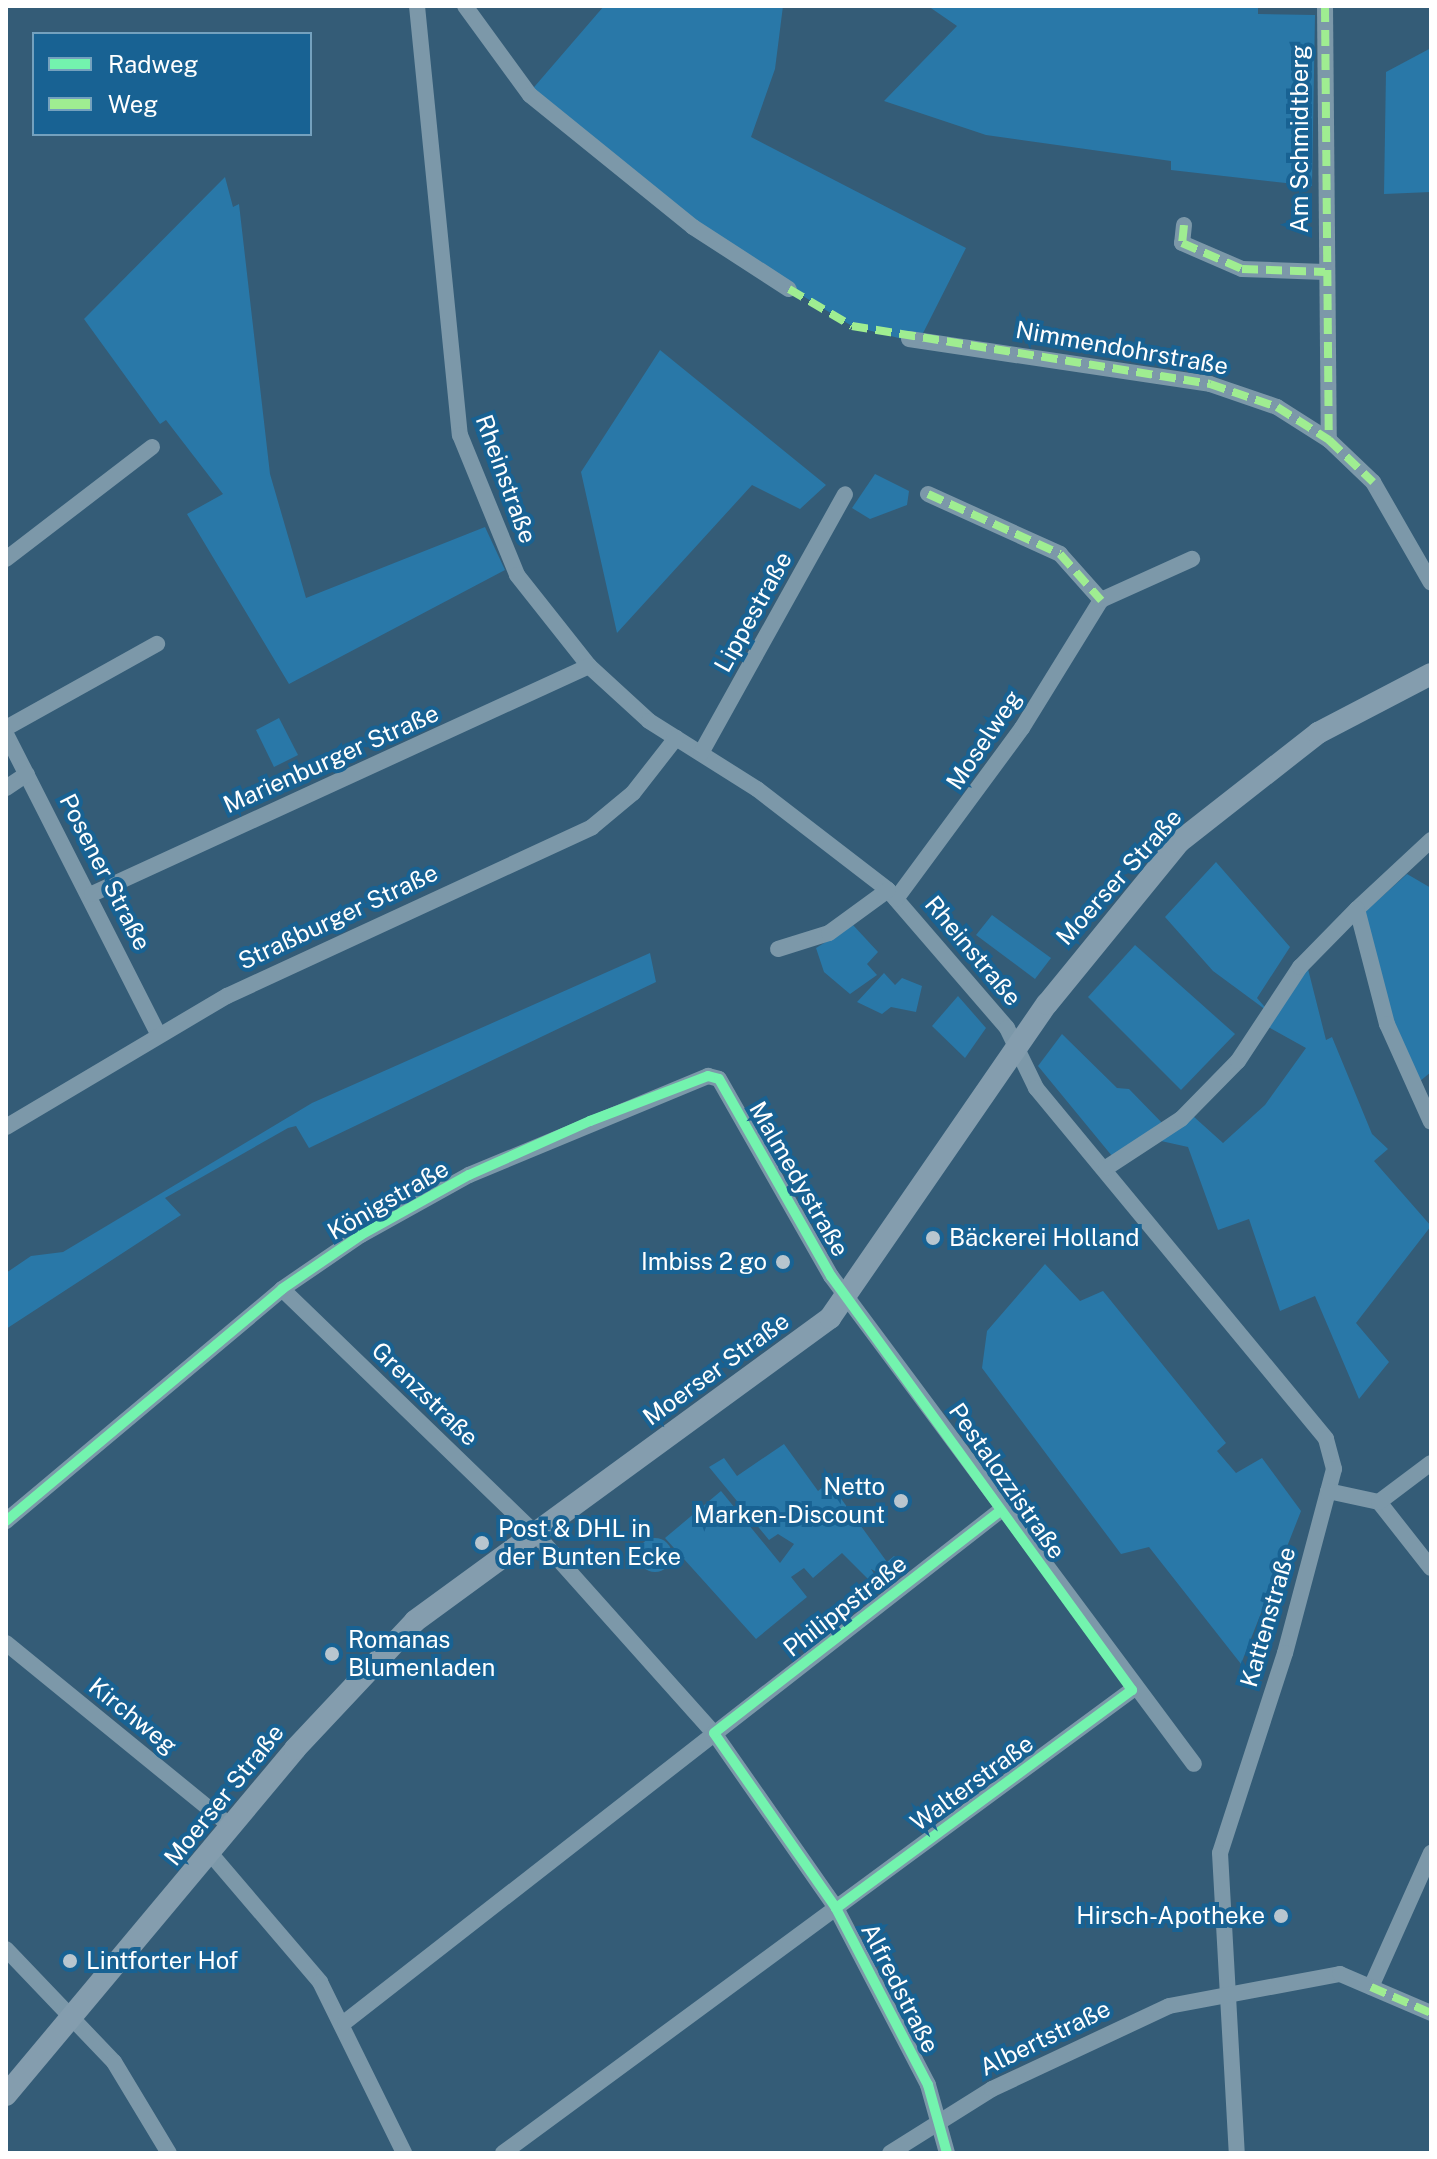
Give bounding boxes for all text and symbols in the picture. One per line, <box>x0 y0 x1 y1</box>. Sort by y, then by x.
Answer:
legend <box>32 32 312 136</box>
street label: Am Schmidtberg <box>1286 45 1314 233</box>
text: Radweg <box>108 50 199 78</box>
text: Weg <box>108 90 158 118</box>
street label: Nimmendohrstraße <box>1013 315 1231 381</box>
street label: Rheinstraße <box>469 411 543 547</box>
street label: Lippestraße <box>708 547 798 677</box>
street label: Moselweg <box>940 685 1028 795</box>
street label: Marienburger Straße <box>219 698 443 820</box>
street label: Posener Straße <box>53 789 157 955</box>
street label: Moerser Straße <box>1050 803 1188 951</box>
street label: Straßburger Straße <box>234 858 442 976</box>
street label: Rheinstraße <box>919 890 1027 1012</box>
street label: Malmedystraße <box>743 1096 855 1262</box>
street label: Königstraße <box>322 1154 454 1246</box>
place label: Bäckerei Holland <box>949 1224 1140 1252</box>
marker: Bäckerei Holland <box>924 1229 942 1247</box>
place label: Imbiss 2 go <box>641 1248 767 1276</box>
marker: Imbiss 2 go <box>774 1253 792 1271</box>
street label: Moerser Straße <box>637 1306 795 1432</box>
street label: Grenzstraße <box>366 1336 484 1452</box>
street label: Pestalozzistraße <box>943 1398 1071 1564</box>
place label: Netto Marken-Discount <box>694 1473 885 1529</box>
marker: Netto Marken-Discount <box>892 1492 910 1510</box>
place label: Post & DHL in der Bunten Ecke <box>498 1515 681 1571</box>
marker: Post & DHL in der Bunten Ecke <box>473 1534 491 1552</box>
street label: Kattenstraße <box>1234 1544 1302 1690</box>
street label: Philippstraße <box>778 1549 912 1663</box>
place label: Romanas Blumenladen <box>348 1626 495 1682</box>
marker: Romanas Blumenladen <box>323 1645 341 1663</box>
street label: Kirchweg <box>83 1672 183 1760</box>
street label: Moerser Straße <box>158 1719 290 1871</box>
street label: Walterstraße <box>905 1729 1039 1837</box>
place label: Hirsch-Apotheke <box>1076 1902 1265 1930</box>
marker: Hirsch-Apotheke <box>1272 1907 1290 1925</box>
street label: Alfredstraße <box>855 1918 945 2058</box>
place label: Lintforter Hof <box>86 1947 238 1975</box>
marker: Lintforter Hof <box>61 1952 79 1970</box>
street label: Albertstraße <box>975 1994 1115 2082</box>

